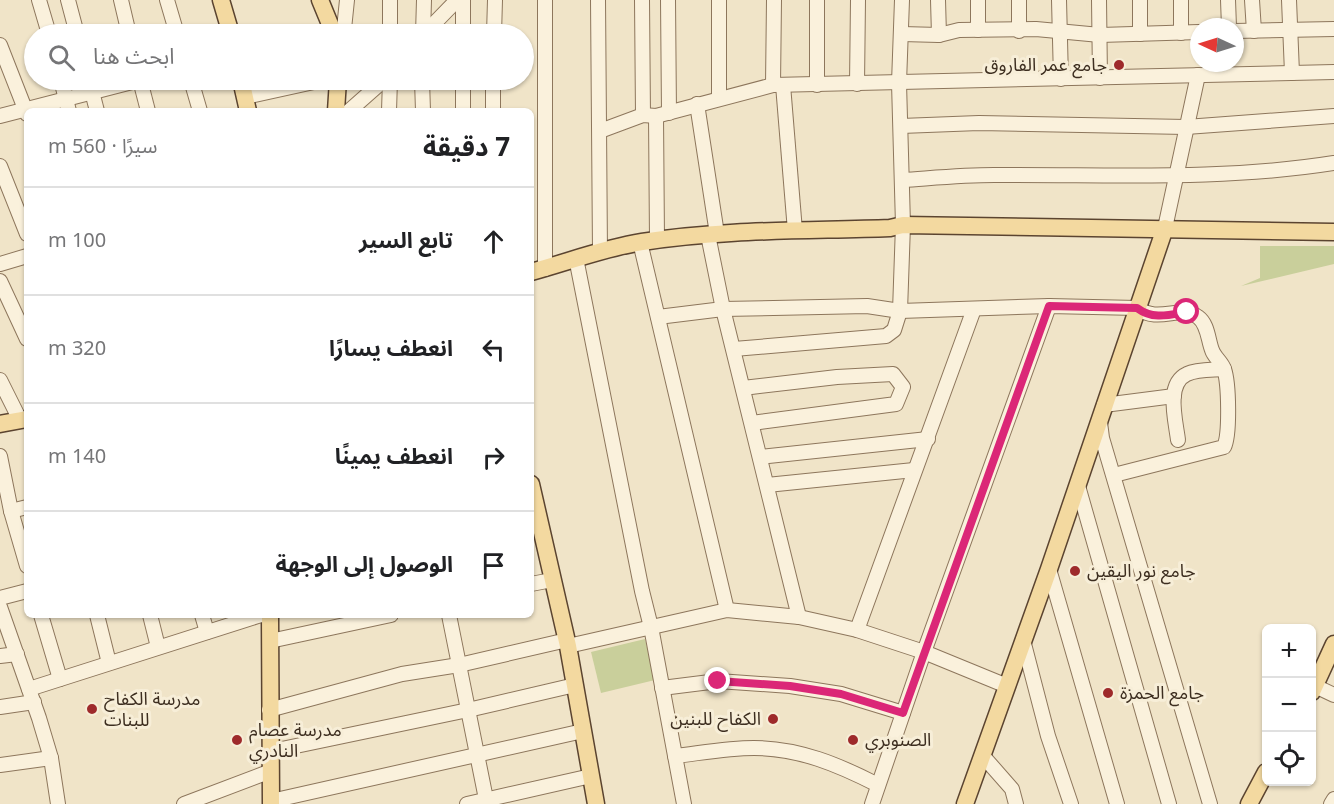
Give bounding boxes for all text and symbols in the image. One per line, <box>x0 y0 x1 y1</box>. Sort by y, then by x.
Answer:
north arrow <box>1190 18 1244 72</box>
search box <box>24 24 534 90</box>
text: ابحث هنا <box>93 34 175 80</box>
icon: search <box>45 41 78 74</box>
place label: جامع عمر الفاروق <box>985 46 1107 84</box>
marker: جامع عمر الفاروق <box>1112 58 1126 72</box>
text: 7 دقيقة <box>423 120 510 175</box>
text: سيرًا · 560 m <box>48 126 157 168</box>
text: تابع السير <box>359 218 453 264</box>
text: 100 m <box>48 220 106 262</box>
icon: ahead <box>477 225 510 258</box>
route start <box>1173 298 1199 324</box>
text: انعطف يسارًا <box>329 326 453 372</box>
text: 320 m <box>48 328 106 370</box>
icon: left <box>477 333 510 366</box>
text: انعطف يمينًا <box>335 434 453 480</box>
text: 140 m <box>48 436 106 478</box>
icon: right <box>477 441 510 474</box>
text: الوصول إلى الوجهة <box>275 542 453 588</box>
icon: arrive <box>477 549 510 582</box>
place label: جامع نور اليقين <box>1087 552 1196 590</box>
marker: جامع نور اليقين <box>1068 564 1082 578</box>
map controls <box>1262 624 1316 786</box>
button: + <box>1262 624 1316 678</box>
route end <box>704 667 730 693</box>
place label: جامع الحمزة <box>1120 674 1204 712</box>
button: − <box>1262 678 1316 732</box>
place label: مدرسة الكفاح للبنات <box>104 680 200 739</box>
marker: جامع الحمزة <box>1101 686 1115 700</box>
place label: الكفاح للبنين <box>670 700 761 738</box>
marker: مدرسة الكفاح للبنات <box>85 702 99 716</box>
place label: مدرسة عصام النادري <box>249 711 342 770</box>
marker: الكفاح للبنين <box>766 712 780 726</box>
place label: الصنوبري <box>865 721 931 759</box>
button: locate <box>1262 732 1316 786</box>
marker: مدرسة عصام النادري <box>230 733 244 747</box>
marker: الصنوبري <box>846 733 860 747</box>

